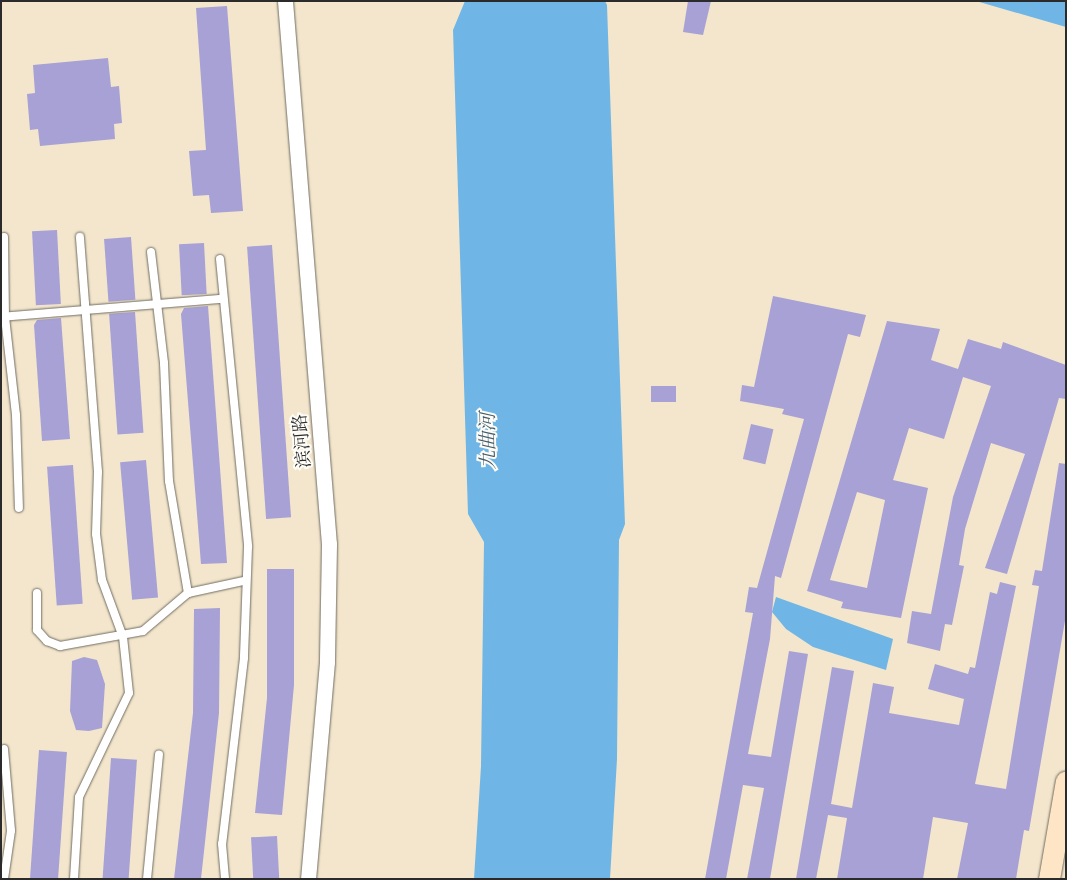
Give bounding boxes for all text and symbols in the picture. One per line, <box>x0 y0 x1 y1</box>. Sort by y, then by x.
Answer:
water label: 九曲河 <box>477 412 501 470</box>
street label: 滨河路 <box>289 413 315 469</box>

